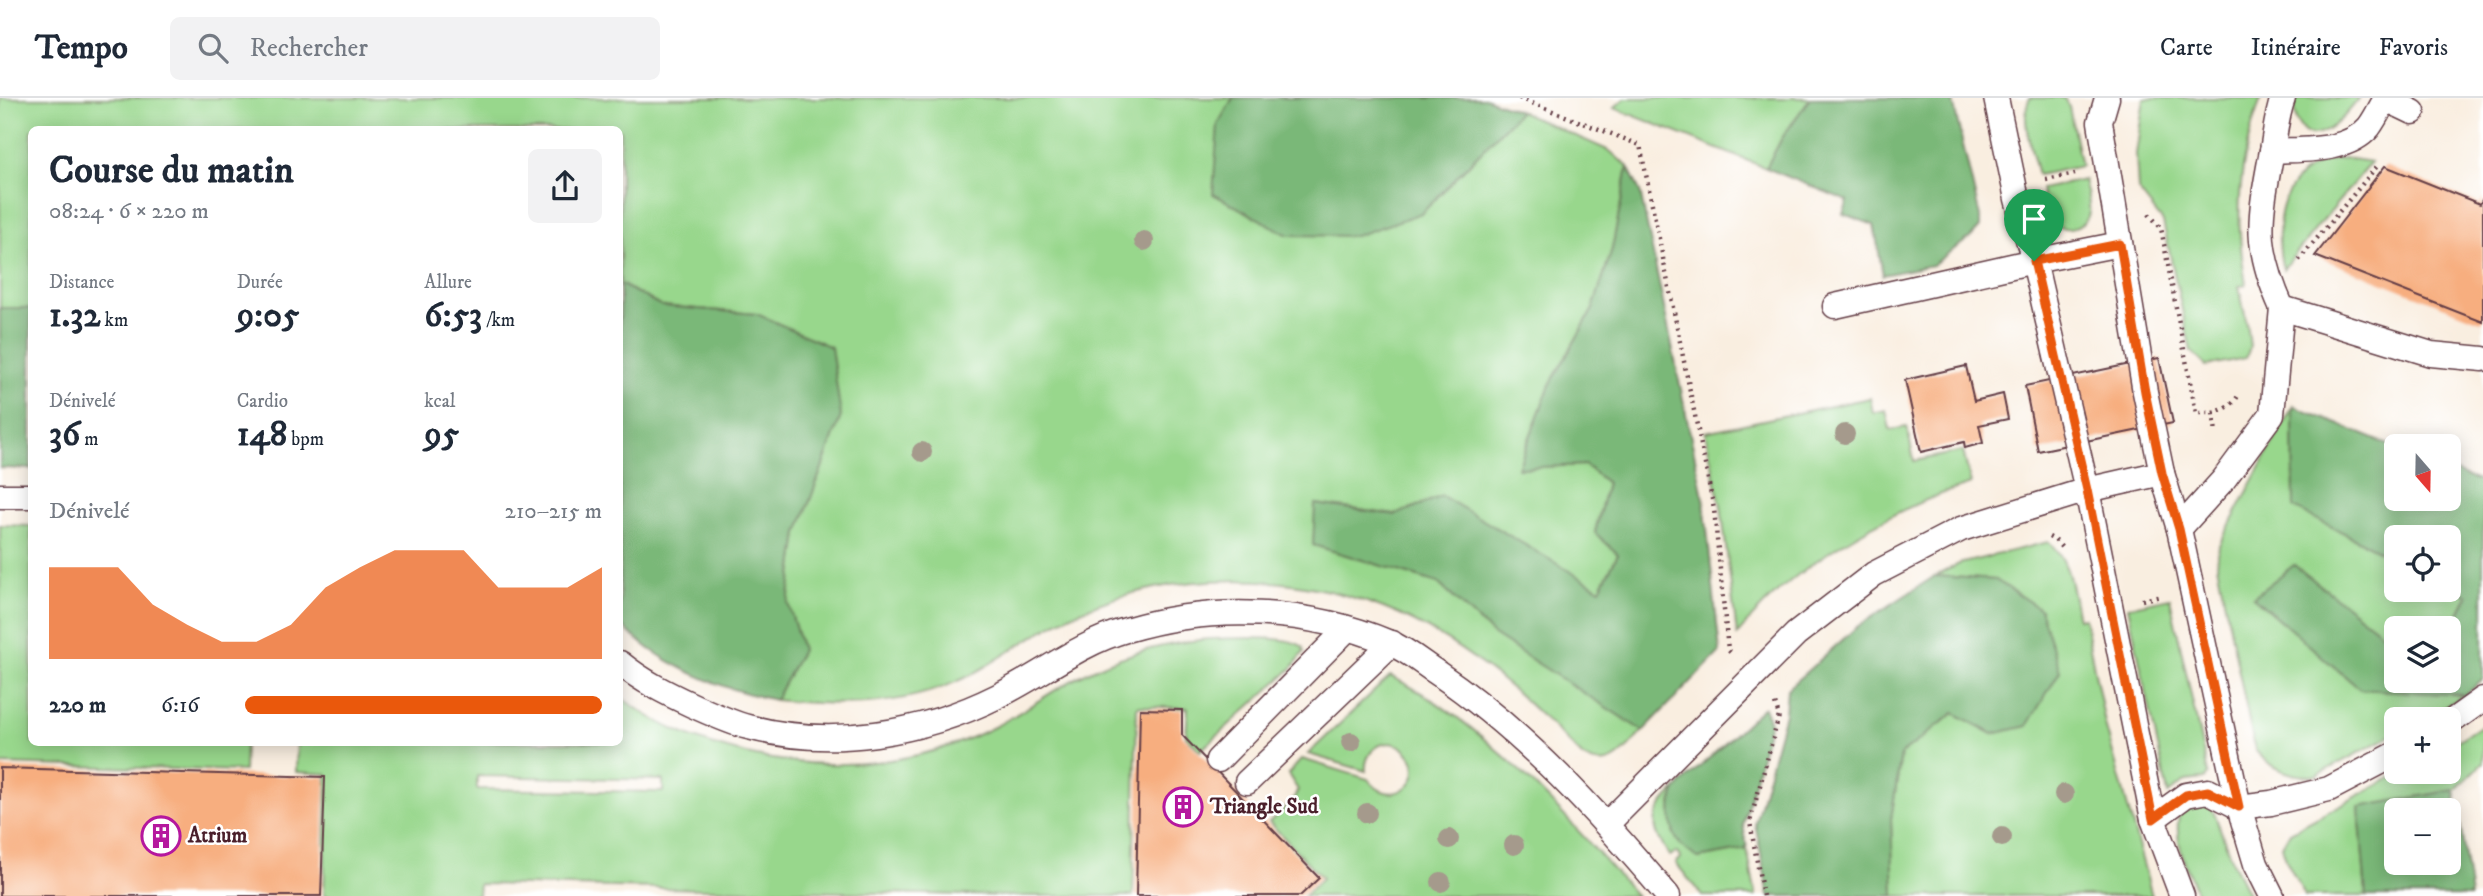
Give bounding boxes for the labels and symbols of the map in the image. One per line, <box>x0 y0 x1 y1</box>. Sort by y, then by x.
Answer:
pin <box>2004 189 2064 261</box>
north arrow <box>2384 434 2460 511</box>
building icon: Triangle Sud <box>1162 786 1204 828</box>
place label: Triangle Sud <box>1209 794 1319 820</box>
building icon: Atrium <box>140 815 182 857</box>
place label: Atrium <box>187 823 247 849</box>

